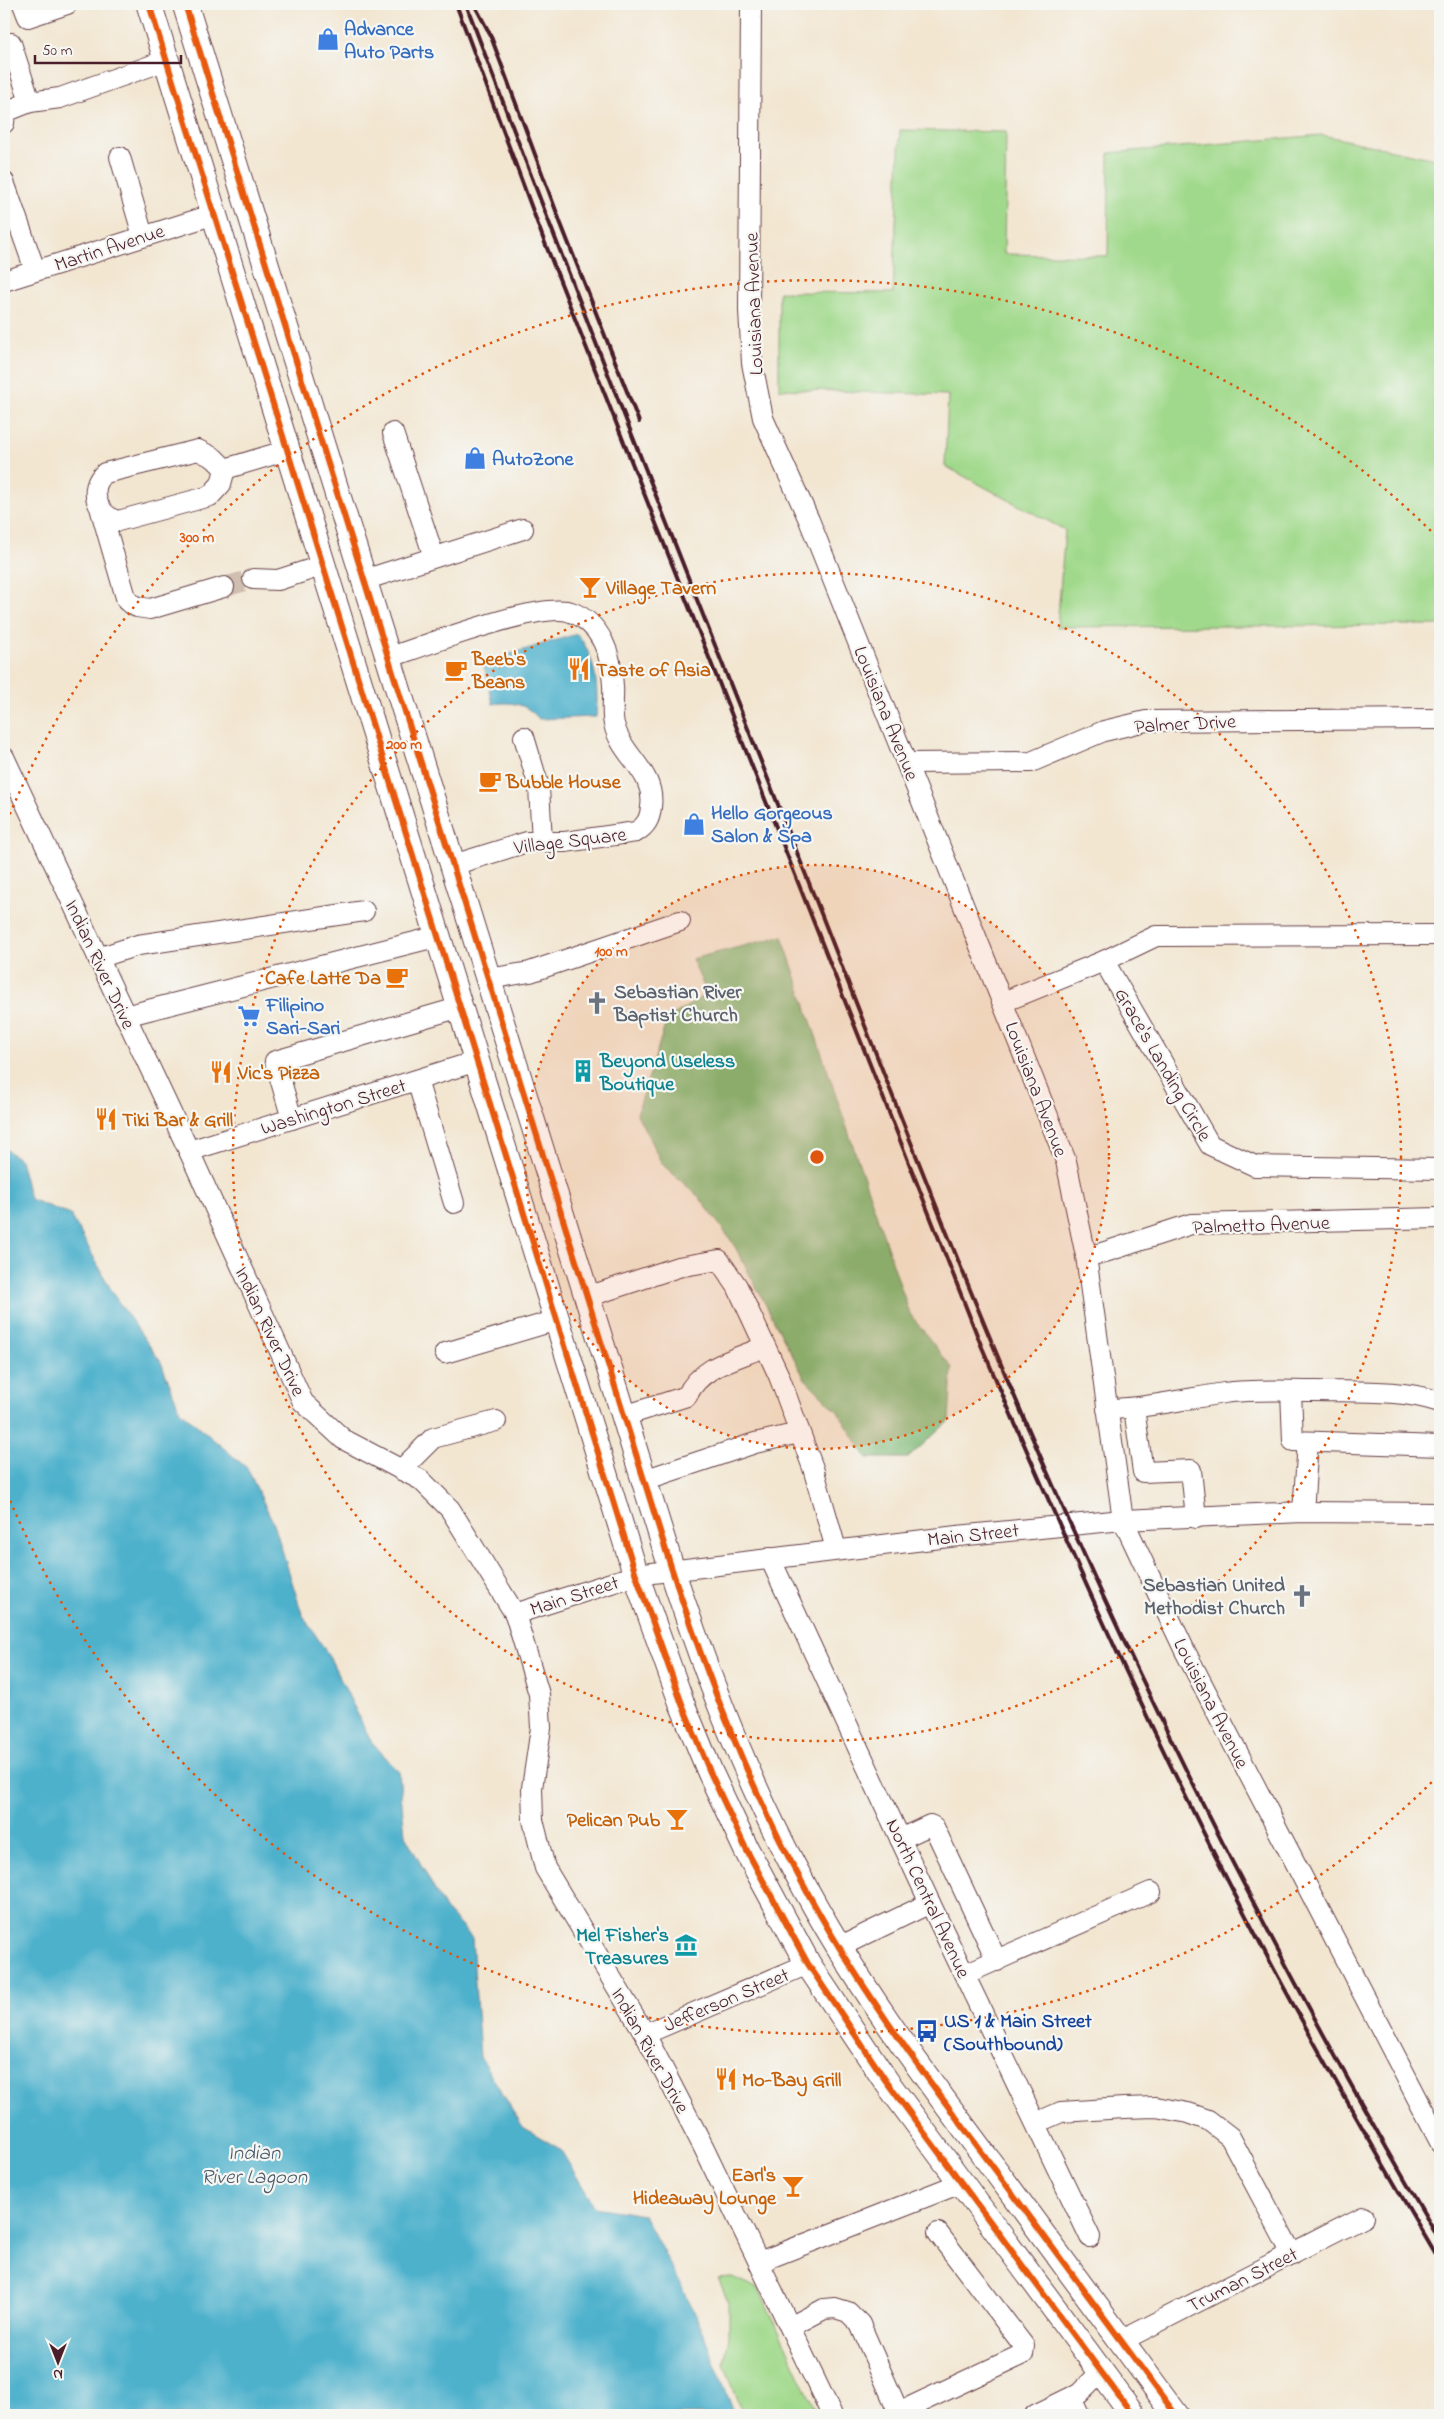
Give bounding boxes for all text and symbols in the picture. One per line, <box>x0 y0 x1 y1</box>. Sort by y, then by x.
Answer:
place label: Advance Auto Parts <box>344 16 434 68</box>
shop icon: Advance Auto Parts <box>315 26 341 52</box>
scale bar <box>35 32 181 64</box>
text: 50 m <box>42 40 73 62</box>
street label: Martin Avenue <box>51 218 169 281</box>
street label: Louisiana Avenue <box>739 232 772 376</box>
shop icon: AutoZone <box>462 445 488 471</box>
place label: AutoZone <box>492 446 574 475</box>
text: 300 m <box>179 527 215 549</box>
bar icon: Village Tavern <box>577 574 603 600</box>
place label: Village Tavern <box>605 575 716 605</box>
street label: Louisiana Avenue <box>844 642 925 786</box>
place label: Beeb's Beans <box>471 646 526 698</box>
restaurant icon: Taste of Asia <box>566 656 592 682</box>
cafe icon: Beeb's Beans <box>443 657 469 683</box>
place label: Taste of Asia <box>596 657 711 686</box>
street label: Palmer Drive <box>1133 708 1237 743</box>
text: 200 m <box>385 734 422 756</box>
cafe icon: Bubble House <box>477 768 503 794</box>
place label: Bubble House <box>505 769 622 798</box>
place label: Hello Gorgeous Salon & Spa <box>711 800 833 852</box>
shop icon: Hello Gorgeous Salon & Spa <box>681 811 707 837</box>
street label: Village Square <box>511 821 628 865</box>
street label: Indian River Drive <box>56 896 141 1035</box>
text: 100 m <box>594 941 628 963</box>
cafe icon: Cafe Latte Da <box>384 964 410 990</box>
place label: Cafe Latte Da <box>265 965 381 994</box>
place label: Sebastian River Baptist Church <box>613 979 742 1031</box>
street label: Grace's Landing Circle <box>1105 983 1218 1148</box>
church icon: Sebastian River Baptist Church <box>584 990 610 1016</box>
place label: Filipino Sari-Sari <box>265 992 341 1044</box>
supermarket icon: Filipino Sari-Sari <box>236 1003 262 1029</box>
street label: Louisiana Avenue <box>996 1018 1074 1162</box>
place label: Beyond Useless Boutique <box>599 1048 735 1100</box>
building icon: Beyond Useless Boutique <box>570 1058 596 1084</box>
restaurant icon: Vic's Pizza <box>208 1059 234 1085</box>
place label: Vic's Pizza <box>237 1060 320 1089</box>
street label: Washington Street <box>257 1072 411 1145</box>
restaurant icon: Tiki Bar & Grill <box>93 1106 119 1132</box>
place label: Tiki Bar & Grill <box>122 1107 233 1136</box>
centre of rings <box>808 1148 826 1166</box>
street label: Palmetto Avenue <box>1192 1210 1330 1243</box>
street label: Indian River Drive <box>226 1263 311 1402</box>
street label: Main Street <box>926 1517 1021 1556</box>
street label: Main Street <box>527 1569 623 1625</box>
place label: Sebastian United Methodist Church <box>1143 1572 1286 1624</box>
church icon: Sebastian United Methodist Church <box>1289 1583 1315 1609</box>
street label: Louisiana Avenue <box>1164 1634 1255 1774</box>
bar icon: Pelican Pub <box>664 1806 690 1832</box>
place label: Pelican Pub <box>567 1807 660 1836</box>
street label: North Central Avenue <box>877 1815 976 1984</box>
place label: Mel Fisher's Treasures <box>576 1922 669 1974</box>
museum icon: Mel Fisher's Treasures <box>673 1932 699 1958</box>
street label: Jefferson Street <box>660 1962 795 2041</box>
street label: Indian River Drive <box>602 1983 695 2119</box>
place label: US 1 & Main Street (Southbound) <box>944 2008 1092 2060</box>
bus stop icon: US 1 & Main Street (Southbound) <box>914 2018 940 2044</box>
restaurant icon: Mo-Bay Grill <box>713 2066 739 2092</box>
place label: Mo-Bay Grill <box>742 2067 841 2097</box>
water label: Indian River Lagoon <box>201 2139 308 2194</box>
place label: Earl's Hideaway Lounge <box>633 2162 777 2215</box>
bar icon: Earl's Hideaway Lounge <box>780 2173 806 2199</box>
street label: Truman Street <box>1183 2241 1304 2322</box>
north arrow <box>32 2336 82 2386</box>
text: N <box>53 2363 63 2384</box>

